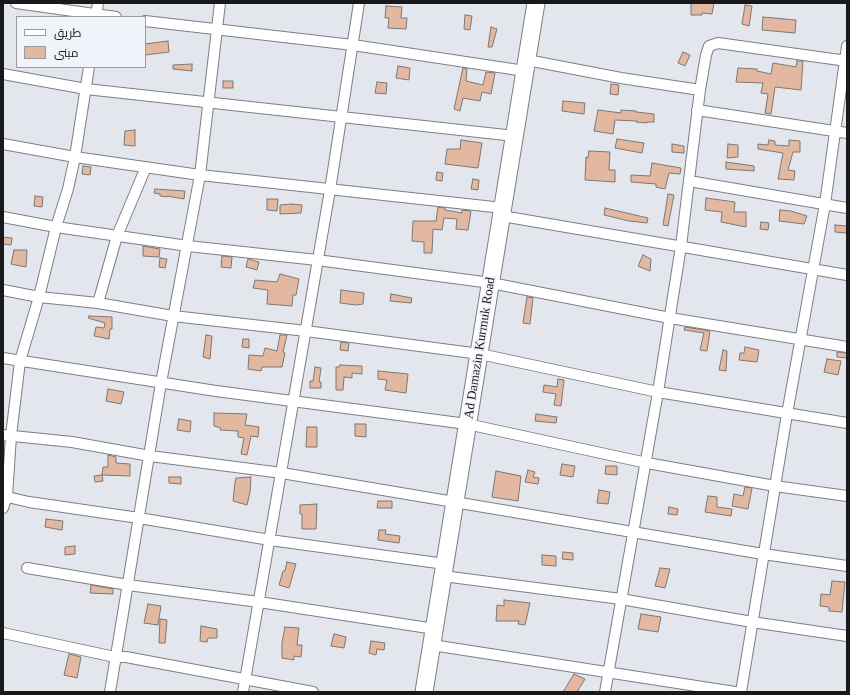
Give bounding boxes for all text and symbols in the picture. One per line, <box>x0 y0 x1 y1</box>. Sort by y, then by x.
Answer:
legend <box>16 16 146 68</box>
text: طريق <box>54 21 81 44</box>
text: مبنى <box>54 41 79 64</box>
street label: Ad Damazin Kurmuk Road <box>461 277 499 419</box>

